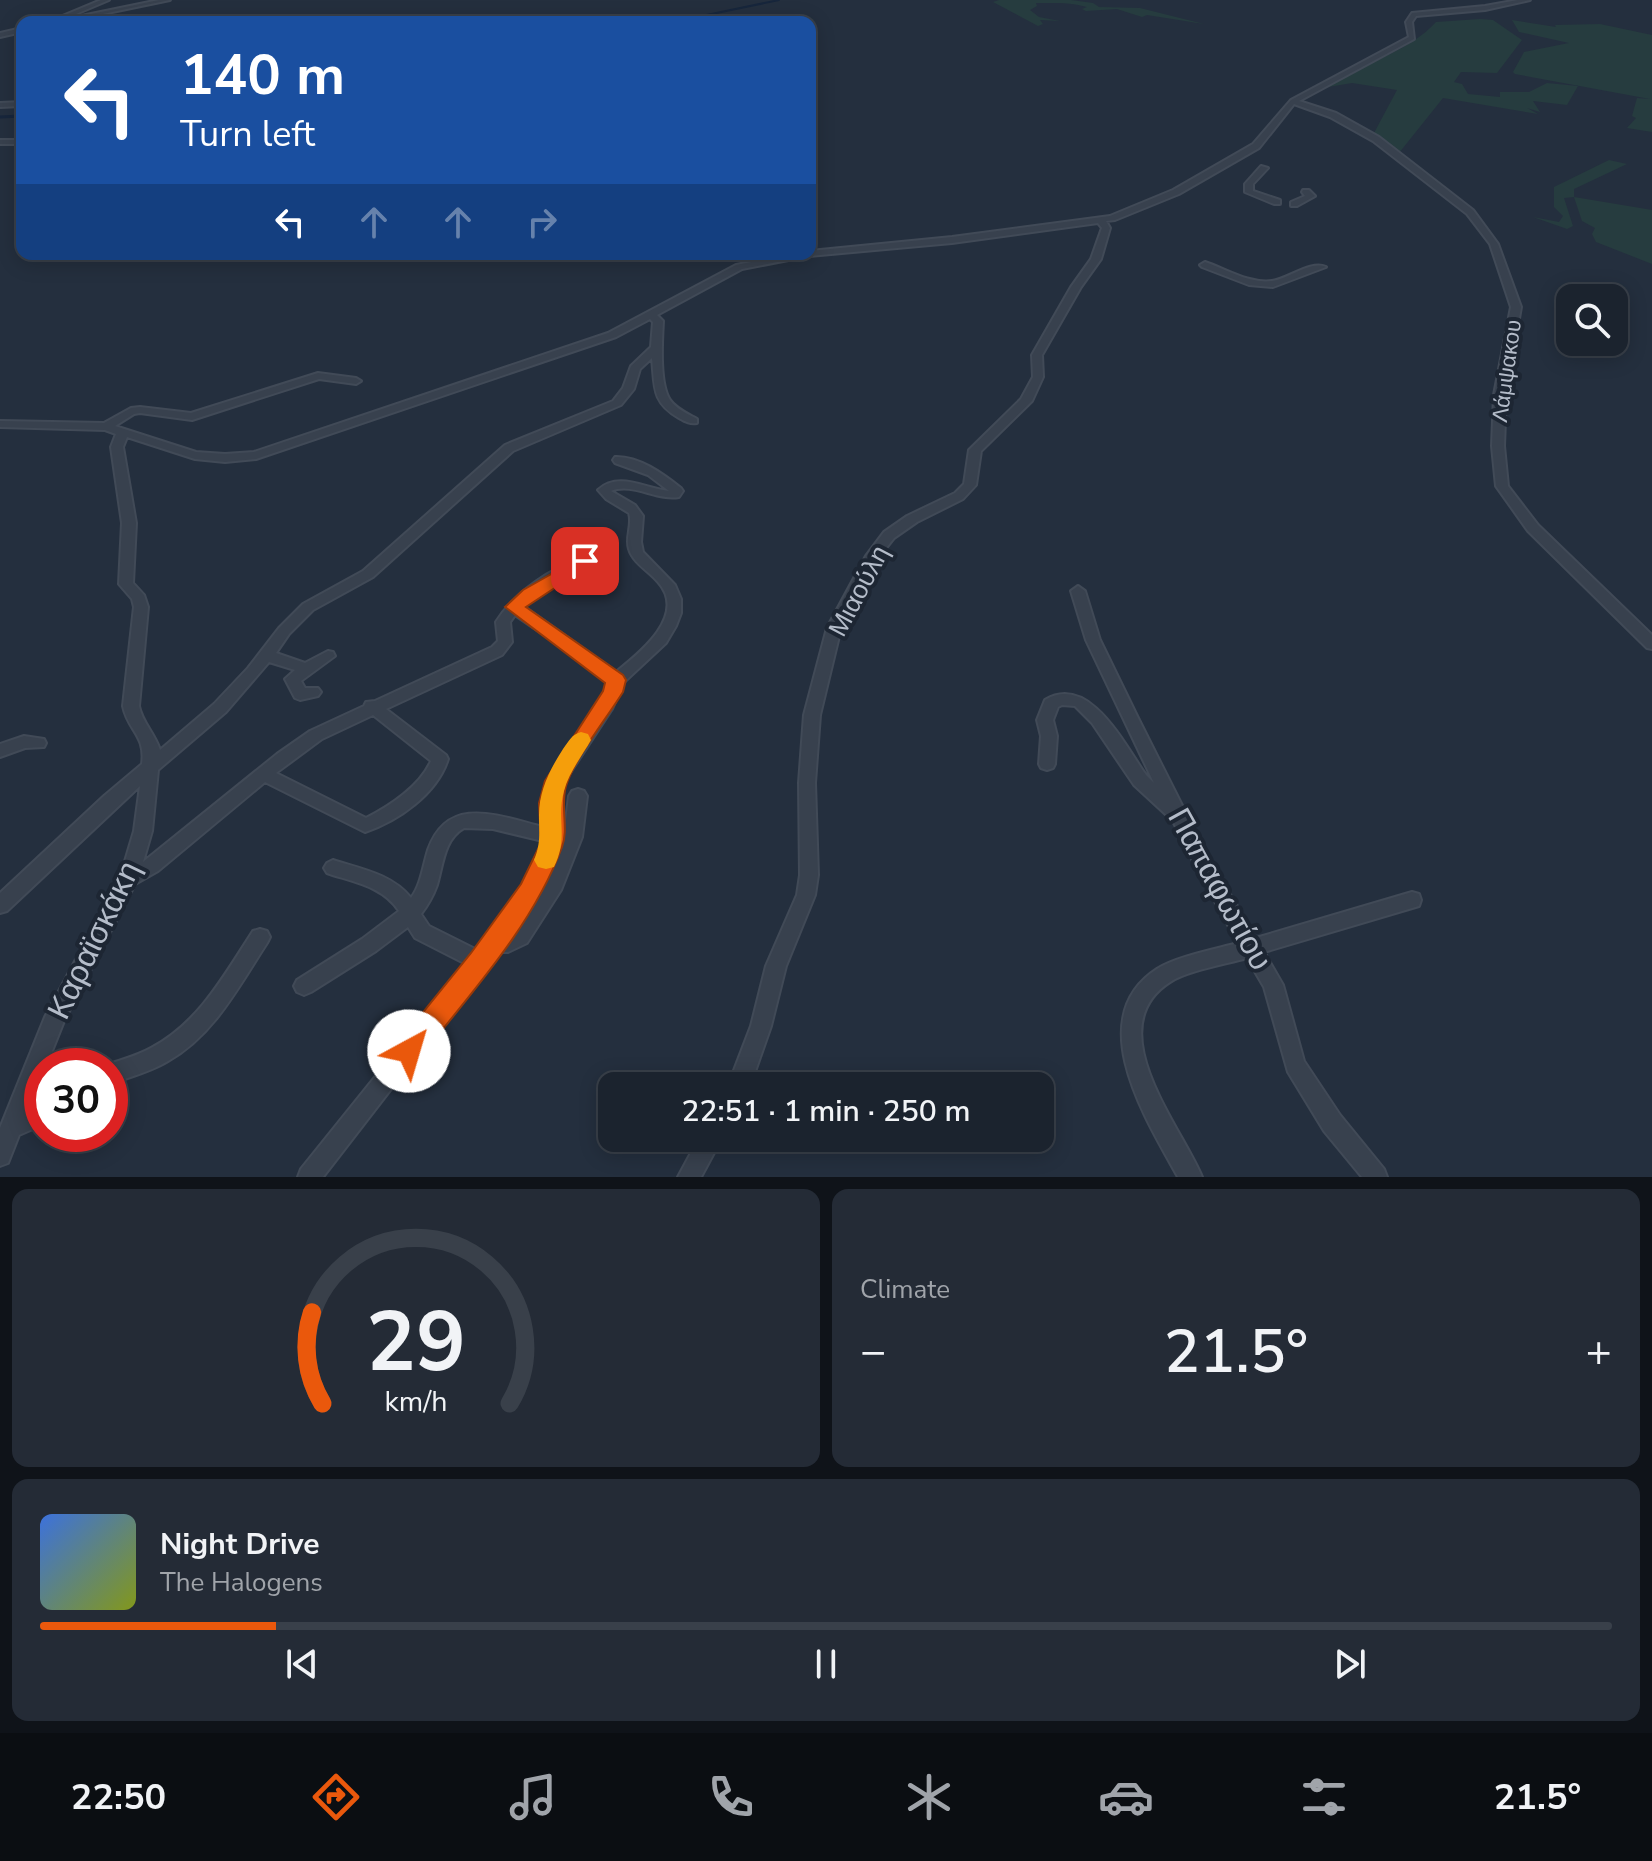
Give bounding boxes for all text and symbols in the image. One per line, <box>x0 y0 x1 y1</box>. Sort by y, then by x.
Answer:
text: 140 m <box>180 37 345 114</box>
icon: left <box>48 48 152 152</box>
text: Turn left <box>180 110 315 159</box>
icon: left <box>268 200 312 244</box>
icon: ahead <box>352 200 396 244</box>
icon: ahead <box>436 200 480 244</box>
icon: right <box>520 200 564 244</box>
map controls <box>1556 284 1628 356</box>
button: search <box>1556 284 1628 356</box>
street label: Λάμψακου <box>1485 318 1529 424</box>
pin <box>551 527 619 595</box>
icon: arrive <box>563 539 607 583</box>
street label: Μιαούλη <box>820 539 898 643</box>
street label: Παπαφωτίου <box>1158 800 1282 978</box>
street label: Καραϊσκάκη <box>37 854 151 1026</box>
position arrow <box>367 1009 451 1093</box>
speed limit sign: 30 <box>24 1048 128 1152</box>
text: 22:51 · 1 min · 250 m <box>681 1091 971 1132</box>
text: Climate <box>860 1272 950 1307</box>
text: 29 <box>366 1286 466 1399</box>
text: 21.5° <box>1164 1311 1308 1393</box>
text: − <box>860 1322 886 1382</box>
text: + <box>1586 1322 1612 1382</box>
text: km/h <box>385 1382 447 1421</box>
text: Night Drive <box>160 1524 319 1565</box>
text: The Halogens <box>160 1565 323 1600</box>
icon: previous <box>280 1642 324 1686</box>
icon: pause <box>804 1642 848 1686</box>
icon: next <box>1328 1642 1372 1686</box>
icon: directions <box>308 1769 364 1825</box>
icon: music <box>505 1769 561 1825</box>
icon: phone <box>703 1769 759 1825</box>
icon: climate <box>901 1769 957 1825</box>
icon: car <box>1098 1769 1154 1825</box>
icon: filters <box>1296 1769 1352 1825</box>
text: 22:50 <box>71 1773 166 1822</box>
text: 21.5° <box>1494 1773 1581 1822</box>

